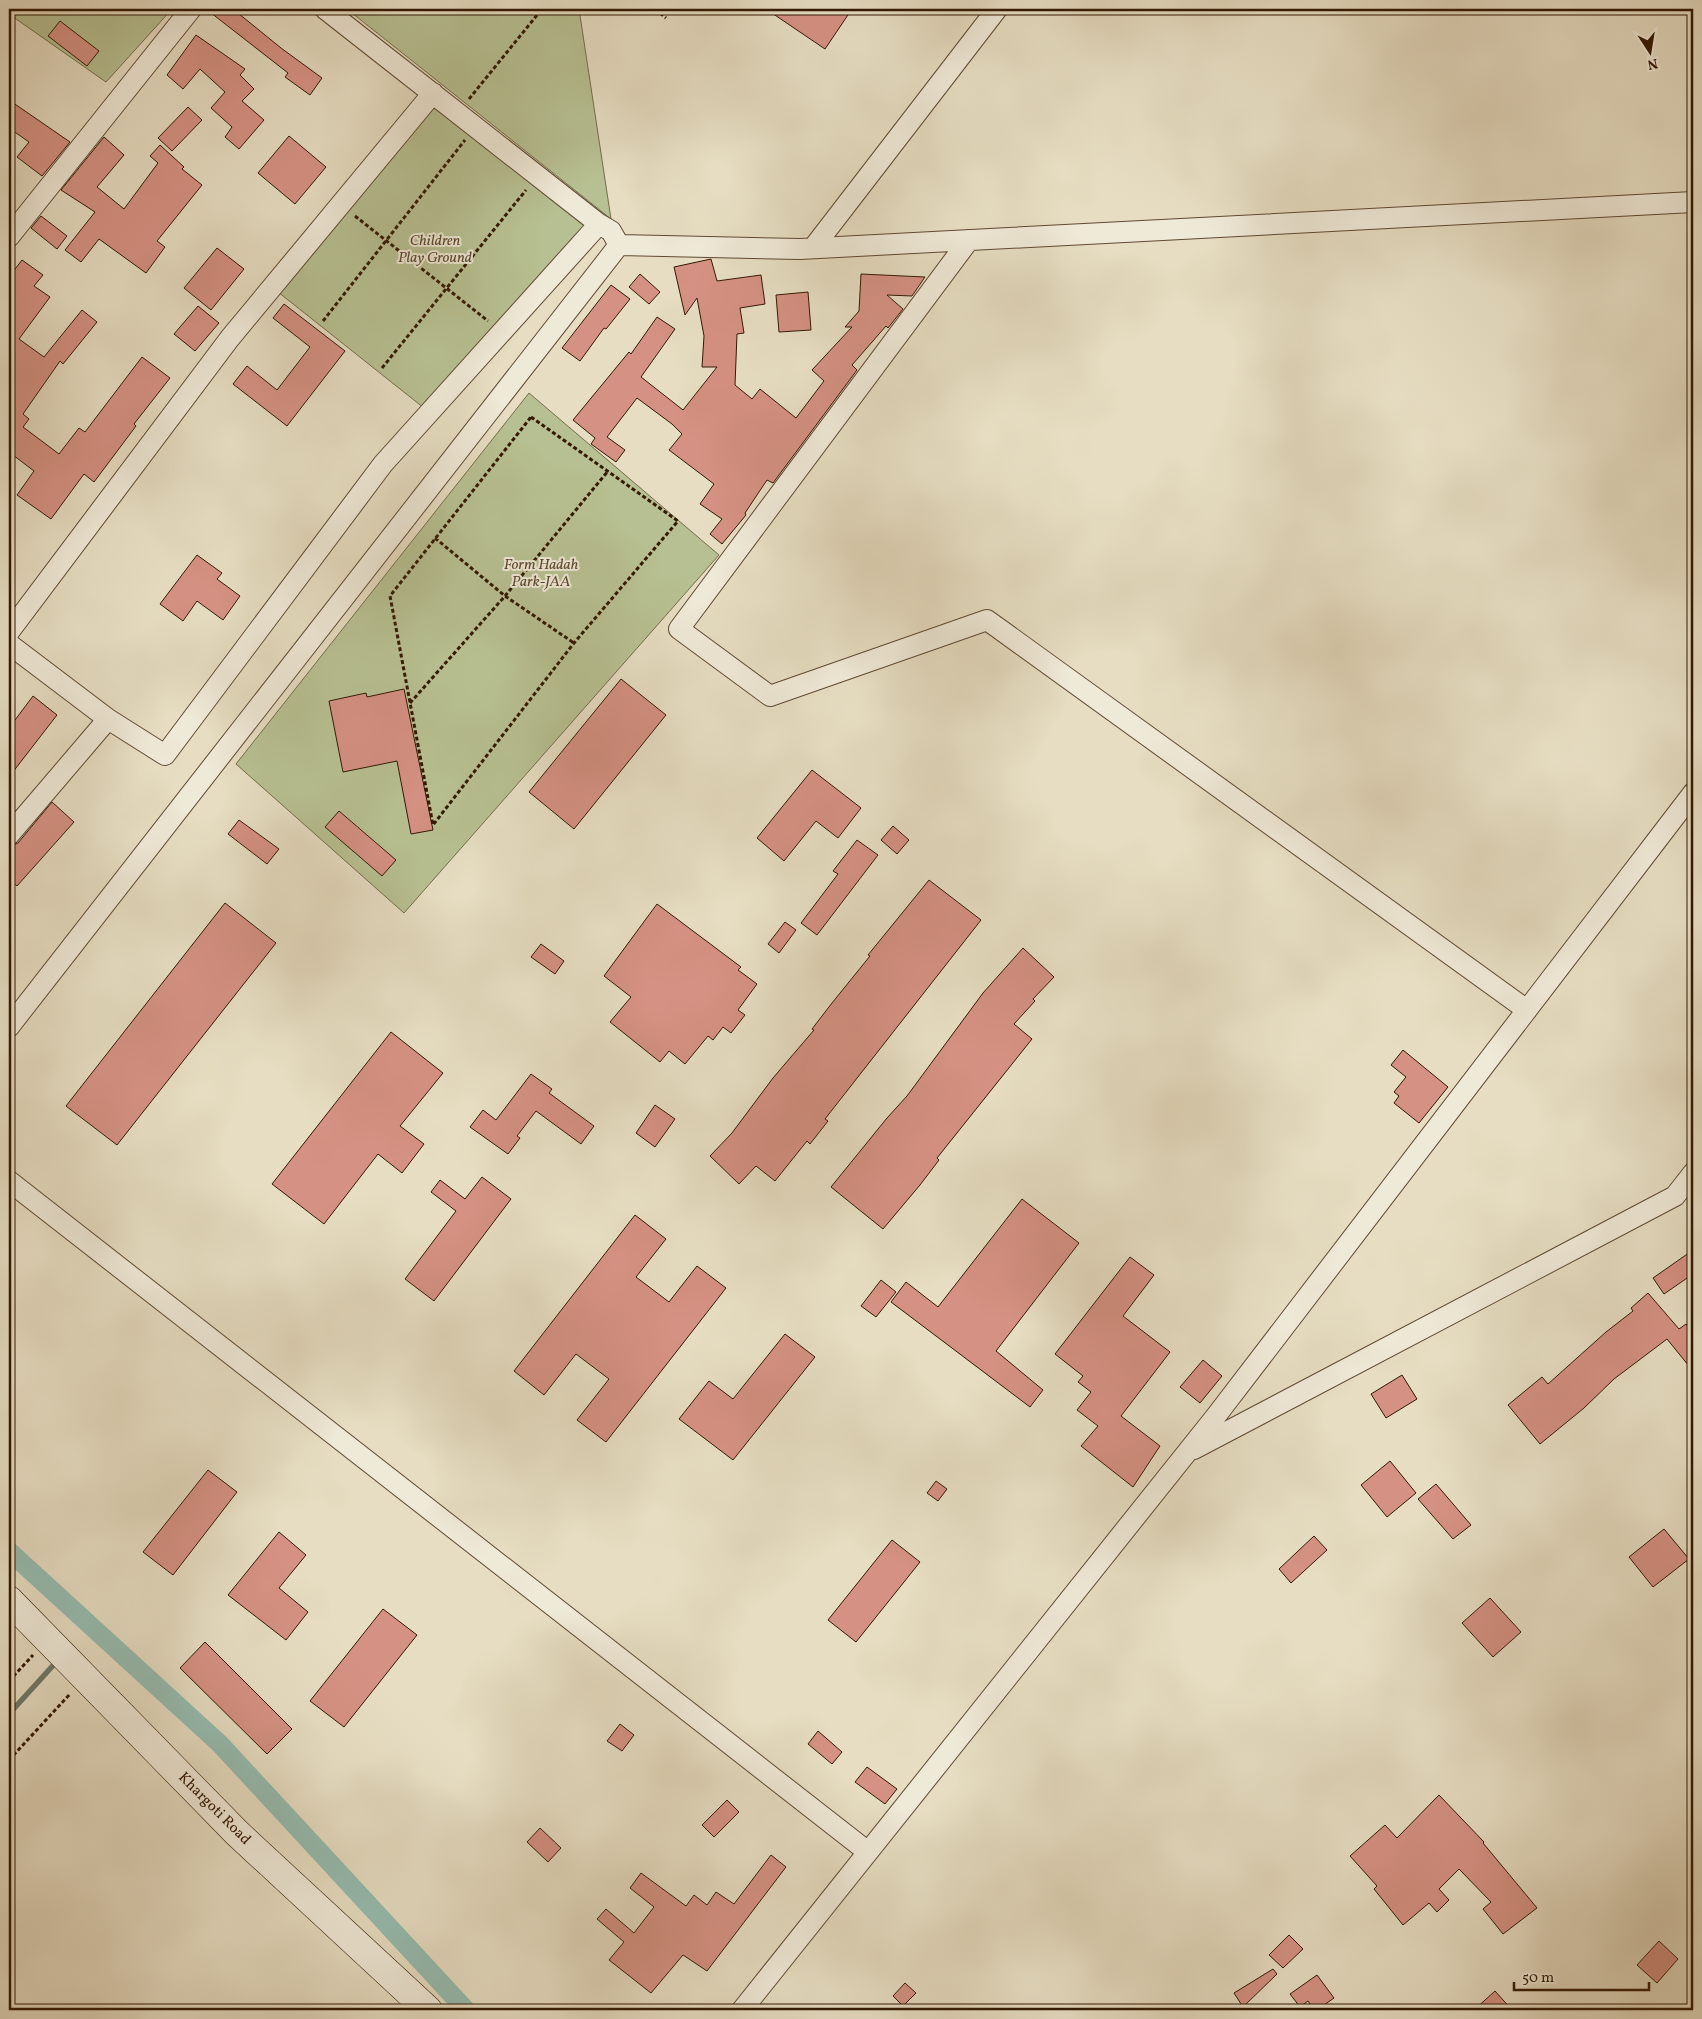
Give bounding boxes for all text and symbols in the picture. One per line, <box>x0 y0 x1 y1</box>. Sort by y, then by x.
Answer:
north arrow <box>1624 28 1674 78</box>
text: N <box>1645 53 1659 74</box>
park label: Children Play Ground <box>398 231 472 269</box>
park label: Form Hadah Park-JAA <box>504 555 578 593</box>
street label: Khargoti Road <box>173 1768 255 1850</box>
scale bar <box>1514 1959 1650 1991</box>
text: 50 m <box>1522 1968 1554 1989</box>

